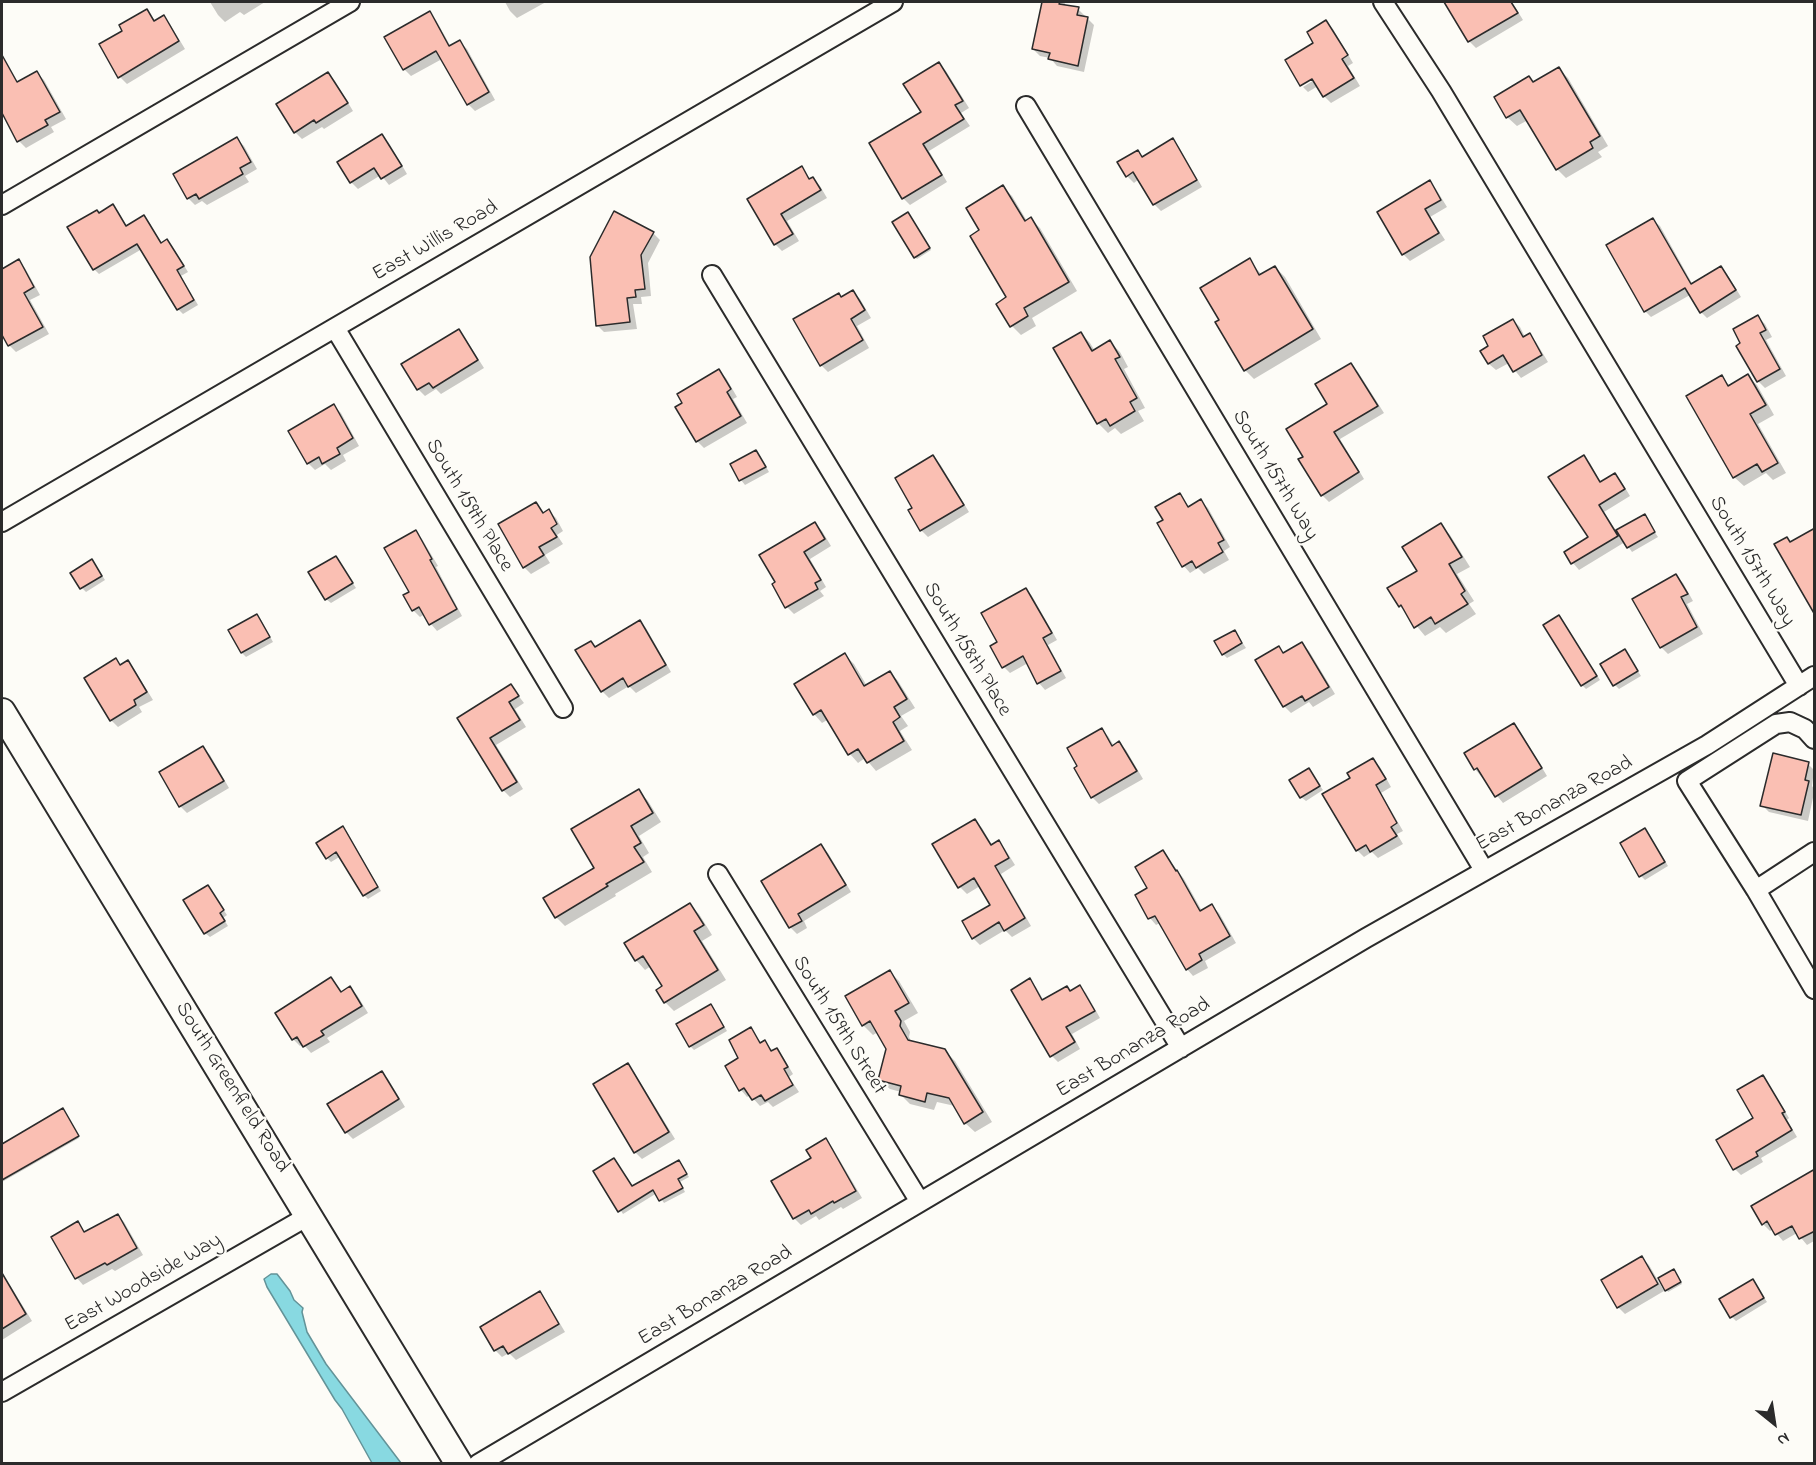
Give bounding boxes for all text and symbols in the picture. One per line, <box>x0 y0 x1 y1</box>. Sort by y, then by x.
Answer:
street label: East Willis Road <box>369 196 503 288</box>
street label: South 157th Way <box>1225 406 1323 546</box>
street label: South 159th Place <box>418 435 518 577</box>
street label: South 157th Way <box>1702 492 1800 632</box>
street label: South 158th Place <box>916 578 1016 722</box>
street label: East Bonanza Road <box>1472 752 1638 858</box>
street label: South 159th Street <box>785 952 891 1100</box>
street label: East Bonanza Road <box>1052 993 1216 1105</box>
street label: South Greenfield Road <box>168 998 294 1178</box>
street label: East Woodside Way <box>61 1229 227 1339</box>
street label: East Bonanza Road <box>634 1241 798 1353</box>
north arrow <box>1744 1393 1804 1453</box>
text: N <box>1772 1425 1794 1452</box>

